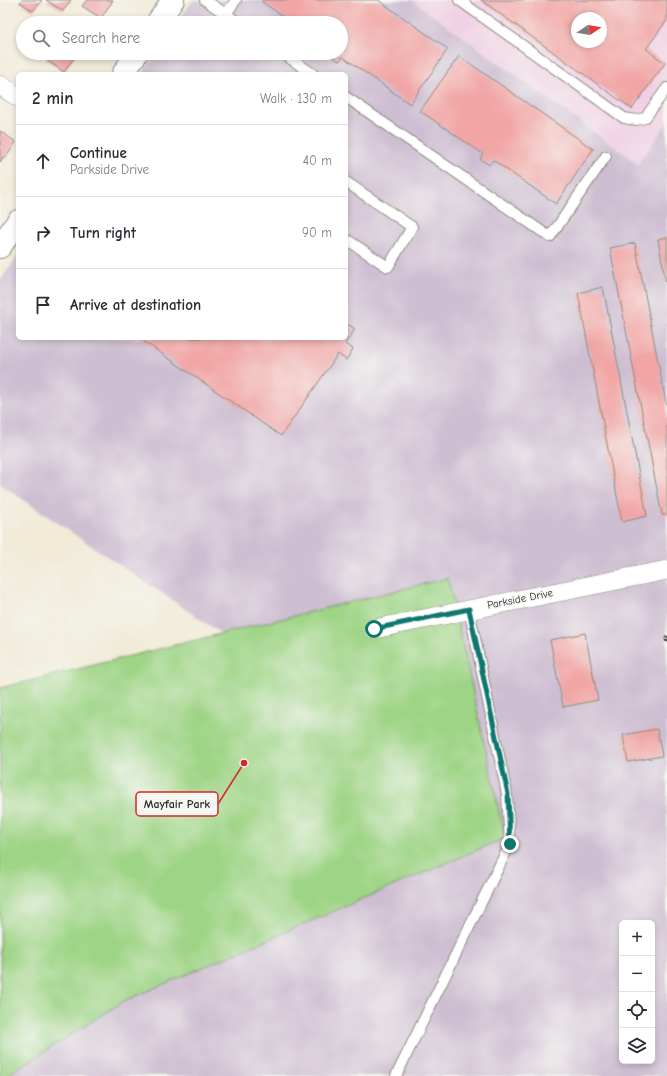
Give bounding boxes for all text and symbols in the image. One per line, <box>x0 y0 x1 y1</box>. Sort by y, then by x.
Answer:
north arrow <box>571 12 607 48</box>
search box <box>16 16 348 60</box>
icon: search <box>30 27 52 49</box>
text: Search here <box>62 29 140 47</box>
text: 2 min <box>32 89 73 108</box>
text: Walk · 130 m <box>260 91 332 106</box>
text: Continue <box>70 144 127 162</box>
icon: ahead <box>32 150 54 172</box>
text: 40 m <box>303 153 332 168</box>
text: Parkside Drive <box>70 162 149 177</box>
icon: right <box>32 222 54 244</box>
text: Turn right <box>70 224 136 242</box>
text: 90 m <box>302 225 332 240</box>
icon: arrive <box>32 294 54 316</box>
text: Arrive at destination <box>70 296 201 314</box>
street label: Parkside Drive <box>486 586 555 612</box>
route start <box>365 620 383 638</box>
callout: Mayfair Park <box>136 792 218 816</box>
text: Mayfair Park <box>144 797 210 811</box>
route end <box>501 835 519 853</box>
map controls <box>619 920 655 1064</box>
button: + <box>619 920 655 956</box>
button: − <box>619 956 655 992</box>
button: locate <box>619 992 655 1028</box>
button: layers <box>619 1028 655 1064</box>

